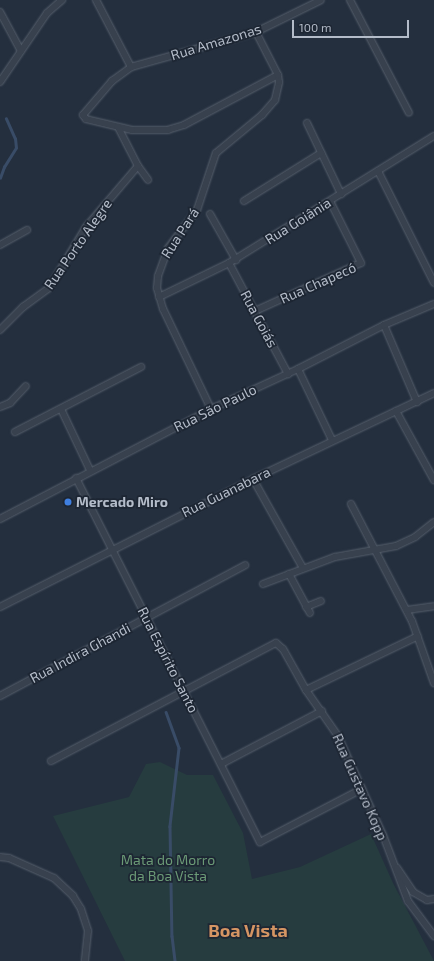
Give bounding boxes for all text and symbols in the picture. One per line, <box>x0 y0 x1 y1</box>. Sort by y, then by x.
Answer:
scale bar <box>294 12 411 38</box>
street label: Rua Amazonas <box>169 20 263 64</box>
text: 100 m <box>299 20 331 34</box>
street label: Rua Goiânia <box>262 194 334 248</box>
street label: Rua Porto Alegre <box>41 195 115 293</box>
street label: Rua Pará <box>158 205 202 261</box>
street label: Rua Chapecó <box>277 259 359 307</box>
street label: Rua Goiás <box>237 287 281 351</box>
street label: Rua São Paulo <box>171 381 259 435</box>
street label: Rua Guanabara <box>179 463 273 521</box>
place label: Mercado Miro <box>76 494 168 510</box>
marker: Mercado Miro <box>63 497 73 507</box>
street label: Rua Espírito Santo <box>134 604 202 716</box>
street label: Rua Indira Ghandi <box>27 619 133 687</box>
street label: Rua Gustavo Kopp <box>329 731 391 843</box>
park label: Mata do Morro da Boa Vista <box>121 852 215 884</box>
district label: Boa Vista <box>208 919 288 941</box>

